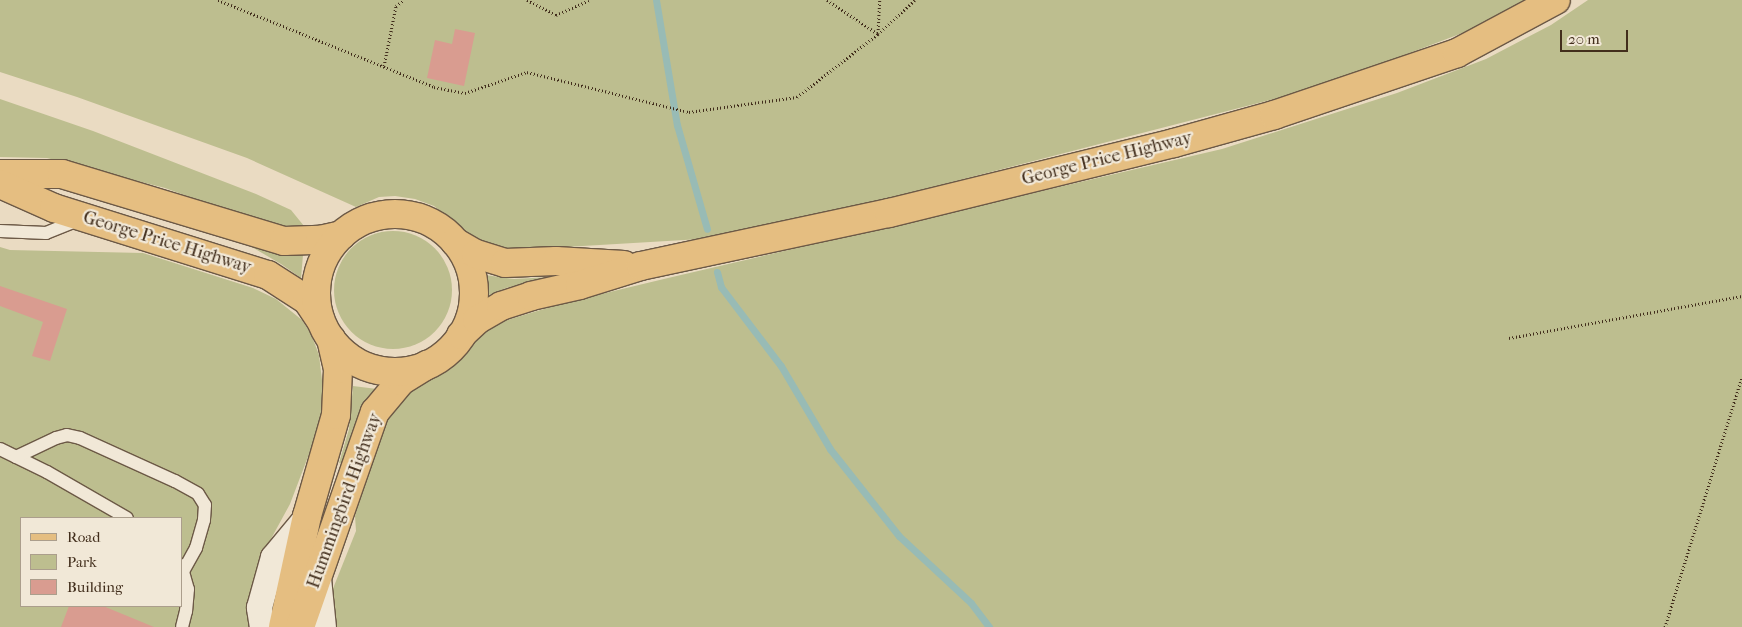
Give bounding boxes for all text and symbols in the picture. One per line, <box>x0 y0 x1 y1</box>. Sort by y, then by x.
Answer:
scale bar <box>1562 20 1630 52</box>
text: 20 m <box>1568 30 1600 48</box>
street label: George Price Highway <box>1020 127 1194 191</box>
street label: George Price Highway <box>80 207 254 279</box>
street label: Hummingbird Highway <box>303 410 387 592</box>
legend <box>20 517 182 607</box>
text: Road <box>67 528 100 546</box>
text: Park <box>67 553 97 571</box>
text: Building <box>67 578 123 596</box>

